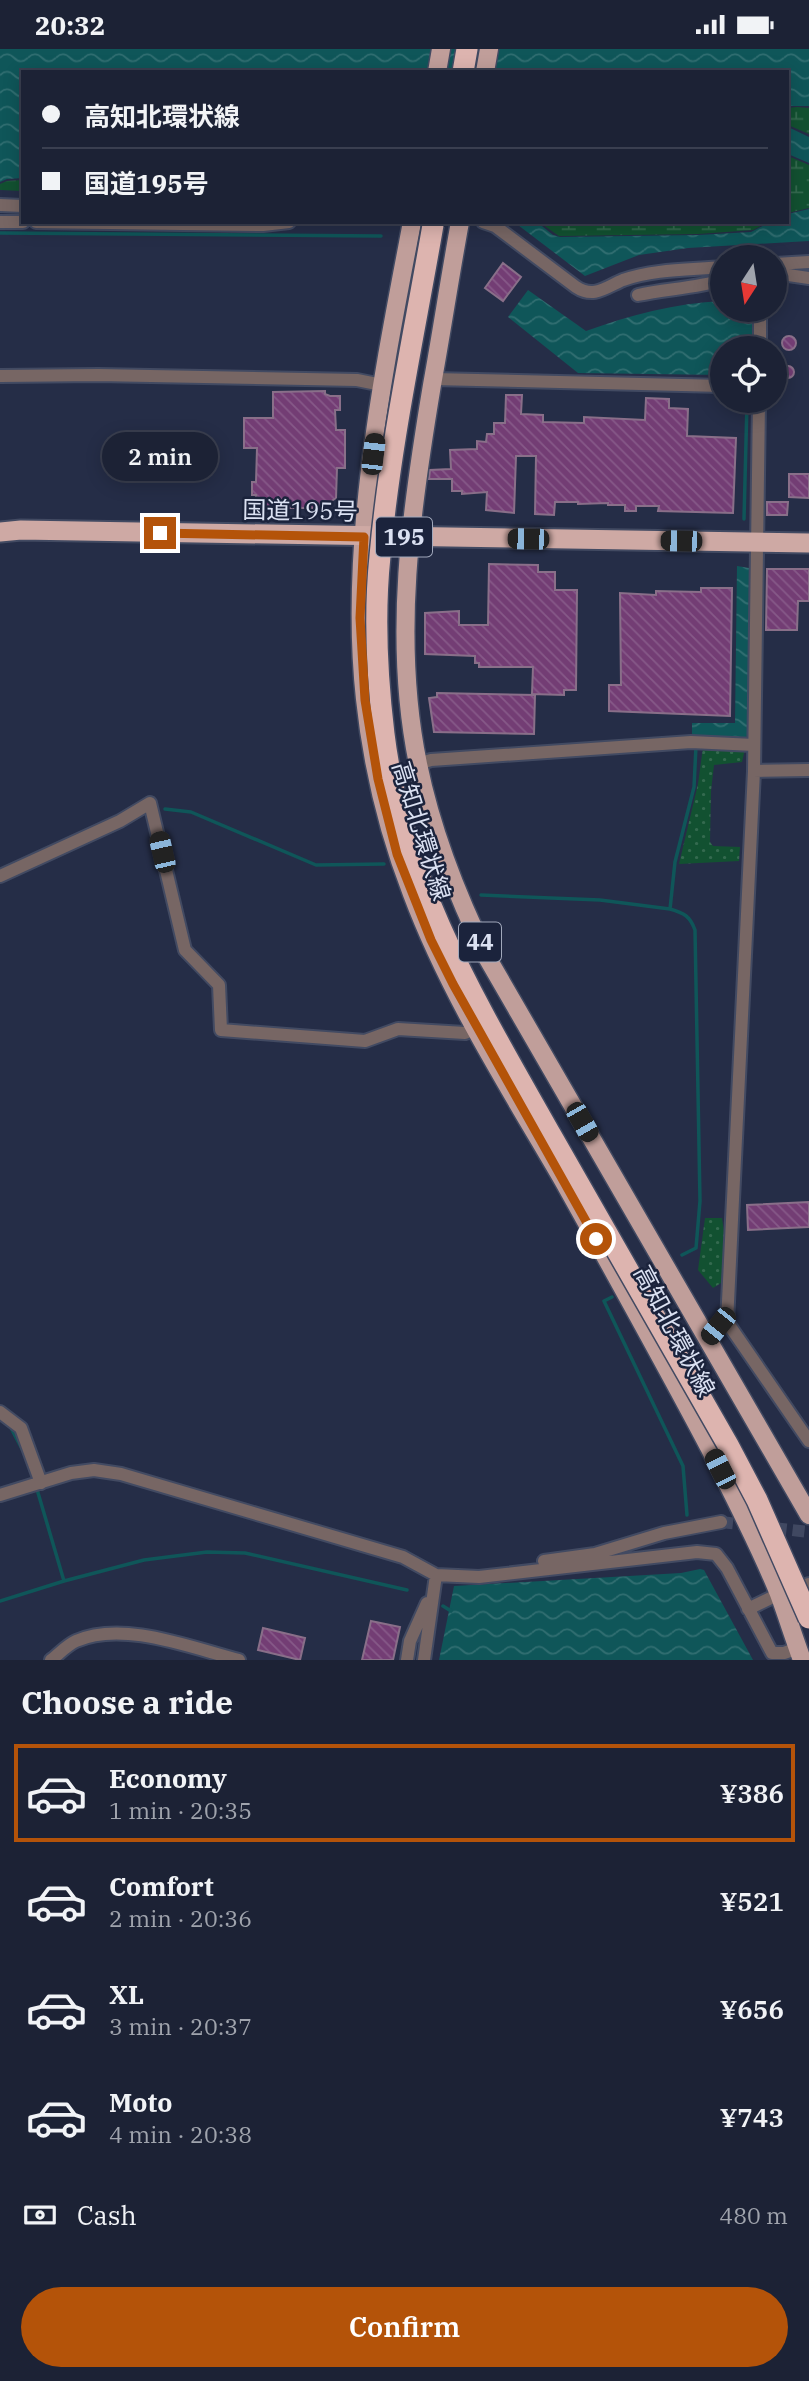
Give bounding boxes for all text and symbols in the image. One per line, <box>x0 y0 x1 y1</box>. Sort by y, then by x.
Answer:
text: 20:32 <box>35 8 105 42</box>
text: 高知北環状線 <box>84 99 240 133</box>
text: 国道195号 <box>84 166 209 200</box>
north arrow <box>710 245 788 322</box>
map controls <box>710 245 787 413</box>
button: locate <box>710 336 787 413</box>
callout: 2 min <box>102 431 218 481</box>
car <box>361 432 386 476</box>
text: 2 min <box>128 441 192 471</box>
street label: 国道195号 <box>242 493 358 527</box>
route end <box>144 517 176 549</box>
road number: 195 <box>376 517 432 557</box>
car <box>507 528 550 550</box>
car <box>660 530 703 552</box>
street label: 高知北環状線 <box>386 757 458 904</box>
car <box>148 829 177 875</box>
road number: 44 <box>459 923 501 961</box>
car <box>563 1099 602 1145</box>
route start <box>580 1223 612 1255</box>
street label: 高知北環状線 <box>627 1259 723 1402</box>
car <box>697 1303 740 1349</box>
car <box>702 1446 739 1492</box>
text: Choose a ride <box>21 1681 233 1723</box>
text: Economy <box>109 1761 227 1795</box>
icon: car <box>25 1762 88 1825</box>
text: ¥386 <box>720 1776 784 1810</box>
text: 1 min · 20:35 <box>109 1795 252 1825</box>
text: Comfort <box>109 1869 214 1903</box>
icon: car <box>25 1870 88 1933</box>
text: ¥521 <box>720 1884 784 1918</box>
text: 2 min · 20:36 <box>109 1903 252 1933</box>
text: XL <box>109 1977 144 2011</box>
icon: car <box>25 1978 88 2041</box>
text: ¥656 <box>720 1992 784 2026</box>
text: 3 min · 20:37 <box>109 2011 252 2041</box>
text: Moto <box>109 2085 172 2119</box>
icon: car <box>25 2086 88 2149</box>
text: ¥743 <box>720 2100 784 2134</box>
text: 4 min · 20:38 <box>109 2119 252 2149</box>
icon: cash <box>21 2196 59 2234</box>
text: Cash <box>77 2198 137 2232</box>
text: 480 m <box>719 2200 788 2230</box>
button: Confirm <box>21 2287 788 2367</box>

